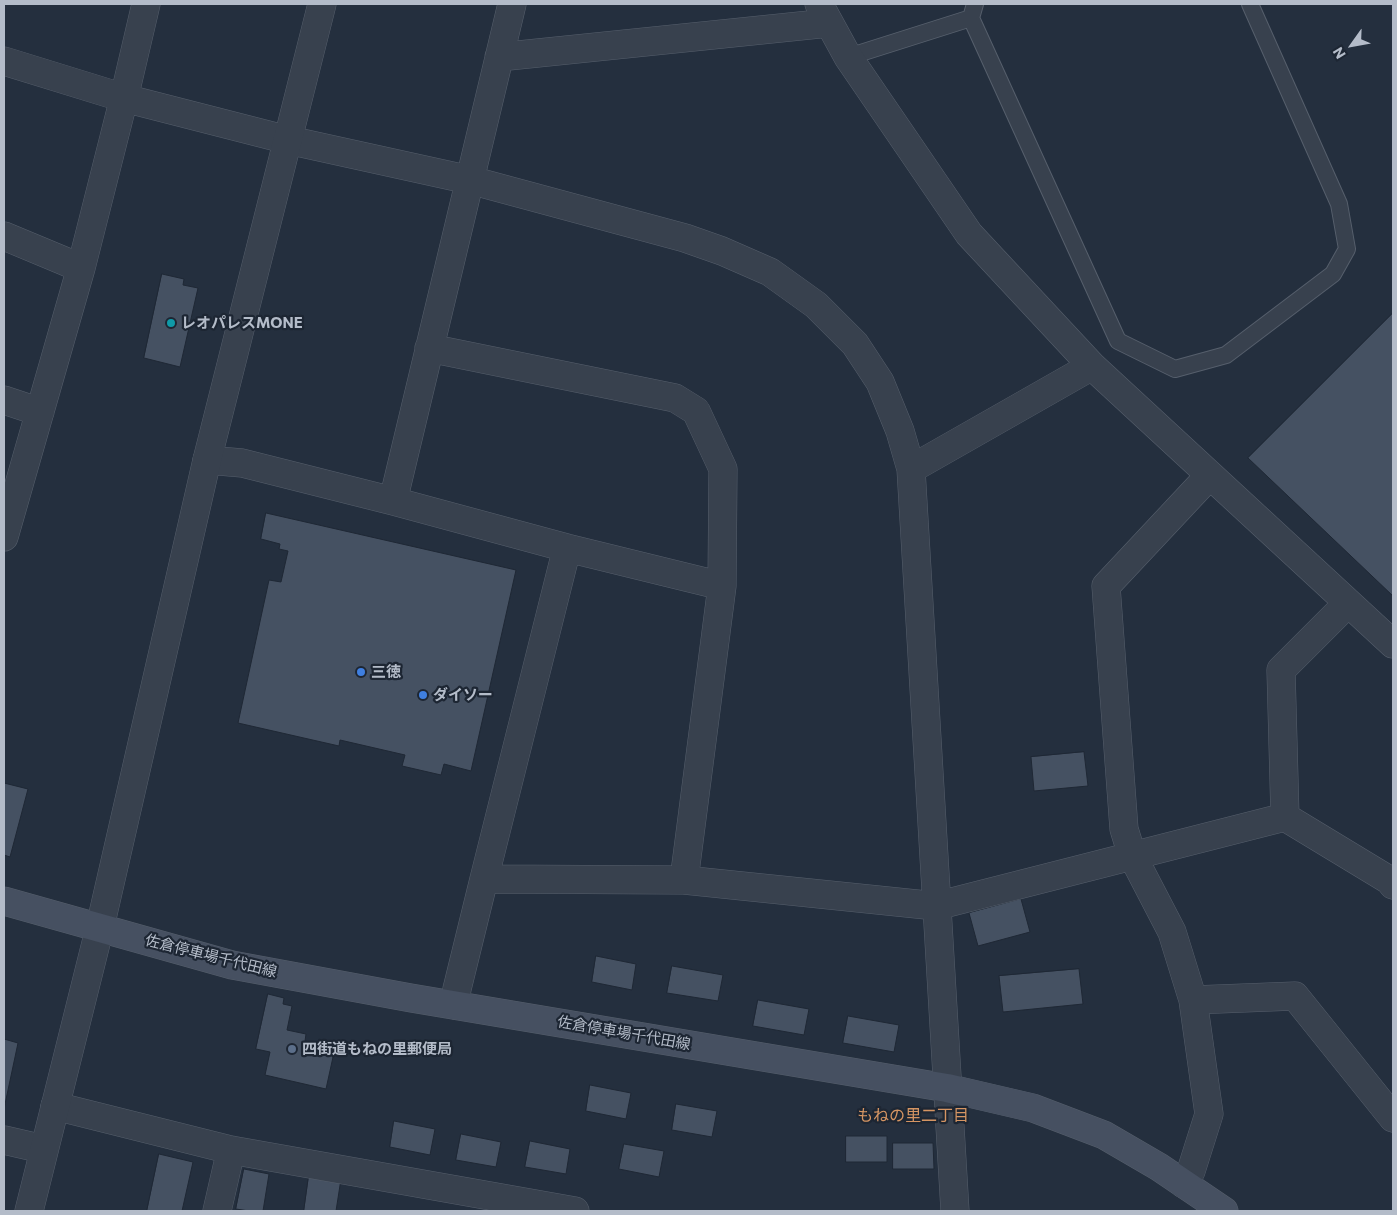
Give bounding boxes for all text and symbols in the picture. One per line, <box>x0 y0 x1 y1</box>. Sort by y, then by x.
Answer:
north arrow <box>1327 20 1377 70</box>
text: N <box>1329 44 1349 62</box>
place label: レオパレスMONE <box>181 314 303 332</box>
marker: レオパレスMONE <box>165 317 177 329</box>
place label: 三徳 <box>371 663 401 681</box>
marker: 三徳 <box>355 666 367 678</box>
place label: ダイソー <box>433 686 493 704</box>
marker: ダイソー <box>417 689 429 701</box>
street label: 佐倉停車場千代田線 <box>143 931 279 981</box>
street label: 佐倉停車場千代田線 <box>556 1012 692 1054</box>
place label: 四街道もねの里郵便局 <box>302 1040 452 1058</box>
marker: 四街道もねの里郵便局 <box>286 1043 298 1055</box>
district label: もねの里二丁目 <box>857 1106 969 1126</box>

